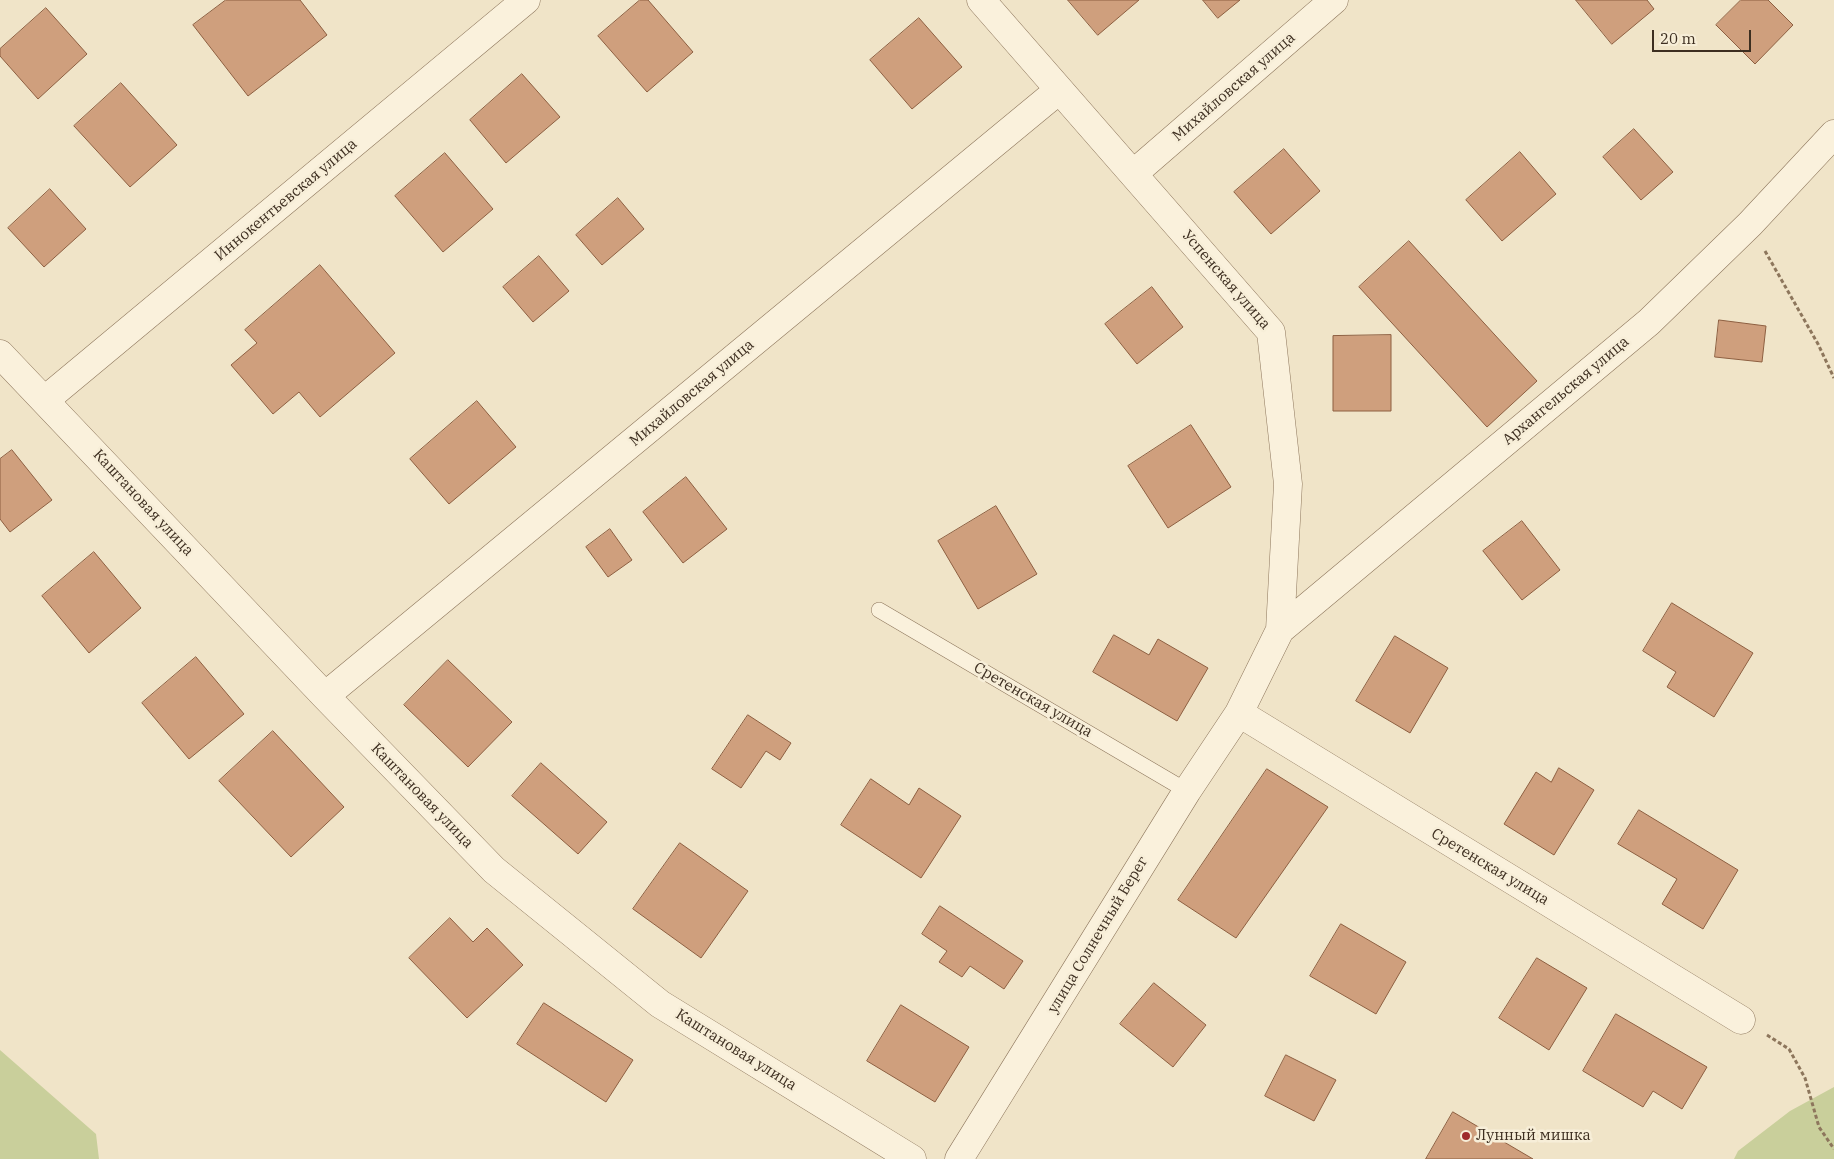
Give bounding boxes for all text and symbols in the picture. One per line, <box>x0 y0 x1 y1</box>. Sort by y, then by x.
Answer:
scale bar <box>1654 20 1753 52</box>
street label: Михайловская улица <box>1169 29 1299 145</box>
text: 20 m <box>1660 29 1696 48</box>
street label: Иннокентьевская улица <box>211 135 361 265</box>
street label: Успенская улица <box>1178 227 1274 333</box>
street label: Архангельская улица <box>1499 333 1633 449</box>
street label: Михайловская улица <box>626 336 758 450</box>
street label: Каштановая улица <box>89 446 197 560</box>
street label: Сретенская улица <box>970 659 1096 741</box>
street label: Каштановая улица <box>367 740 477 852</box>
street label: Сретенская улица <box>1428 825 1552 909</box>
street label: улица Солнечный Берег <box>1044 853 1152 1017</box>
street label: Каштановая улица <box>672 1006 800 1094</box>
place label: Лунный мишка <box>1476 1127 1591 1145</box>
marker: Лунный мишка <box>1460 1130 1472 1142</box>

